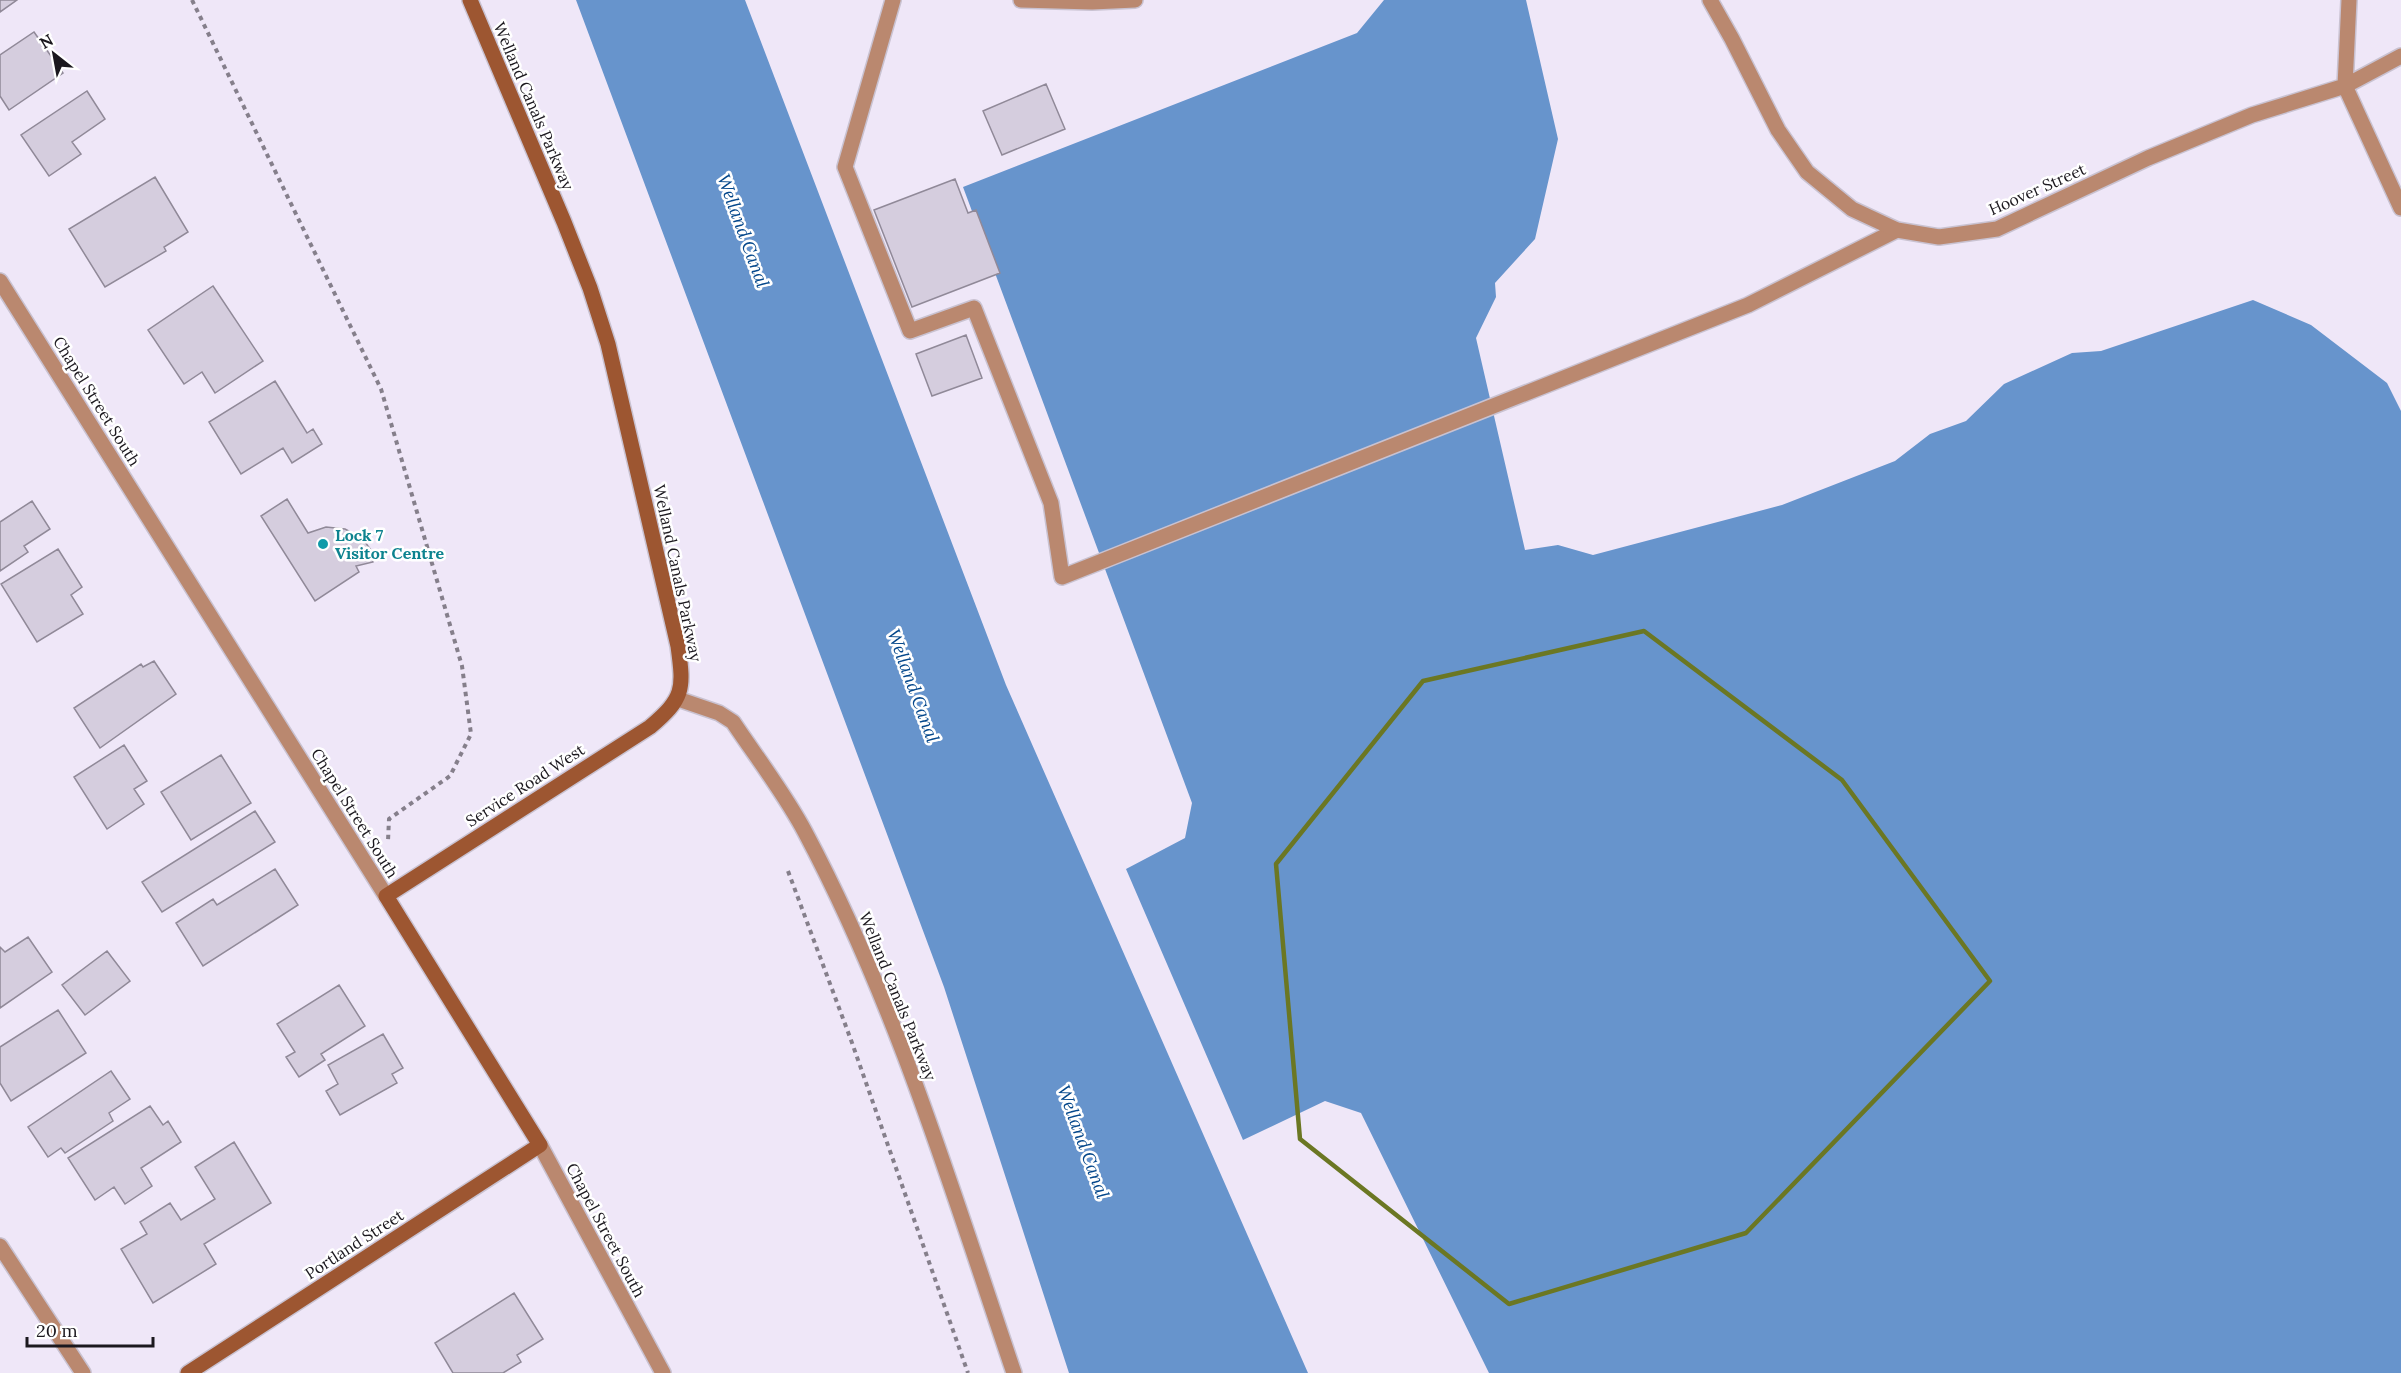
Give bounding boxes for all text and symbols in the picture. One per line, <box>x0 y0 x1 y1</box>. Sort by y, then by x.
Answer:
street label: Welland Canals Parkway <box>490 19 579 193</box>
north arrow <box>24 24 84 84</box>
text: N <box>36 29 57 53</box>
street label: Hoover Street <box>1985 158 2089 219</box>
water label: Welland Canal <box>712 171 775 291</box>
street label: Chapel Street South <box>49 332 145 470</box>
street label: Welland Canals Parkway <box>649 483 707 664</box>
place label: Lock 7 Visitor Centre <box>335 525 445 563</box>
marker: Lock 7 Visitor Centre <box>316 537 330 551</box>
water label: Welland Canal <box>882 626 945 746</box>
street label: Service Road West <box>462 739 589 831</box>
street label: Chapel Street South <box>307 744 403 882</box>
street label: Welland Canals Parkway <box>855 909 941 1084</box>
water label: Welland Canal <box>1052 1082 1115 1202</box>
street label: Chapel Street South <box>562 1159 650 1301</box>
street label: Portland Street <box>301 1204 408 1283</box>
scale bar <box>27 1310 153 1348</box>
text: 20 m <box>36 1319 78 1342</box>

